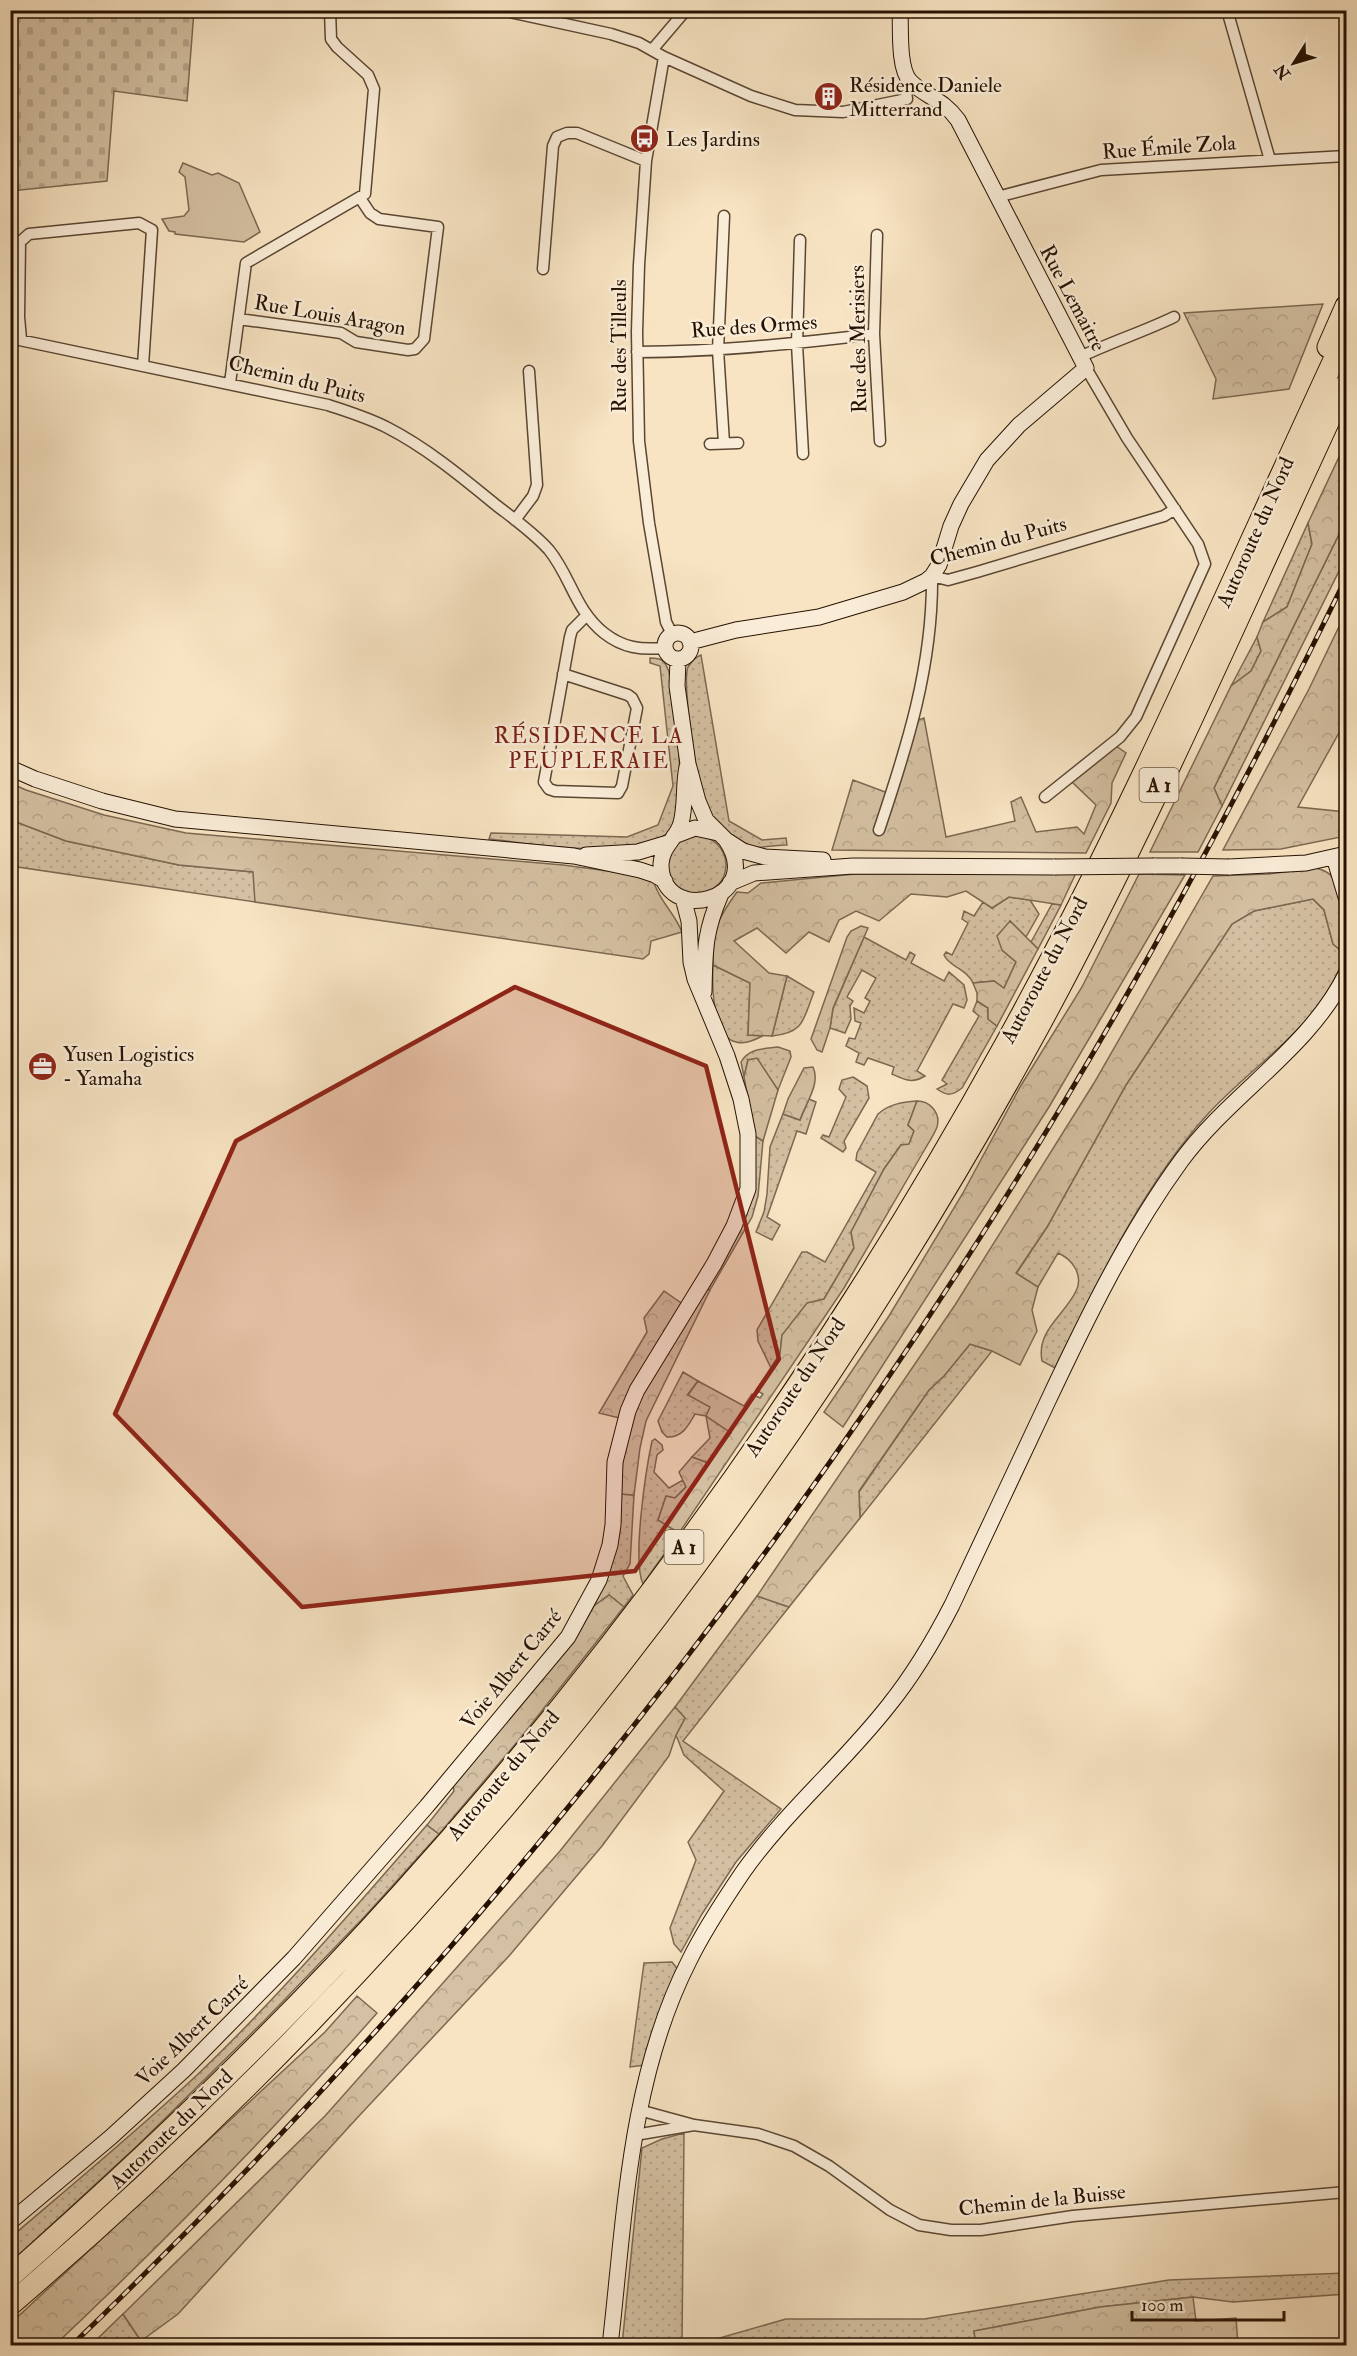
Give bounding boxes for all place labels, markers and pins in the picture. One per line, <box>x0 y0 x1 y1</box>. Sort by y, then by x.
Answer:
place label: Résidence Daniele Mitterrand <box>849 72 1002 123</box>
building icon: Résidence Daniele Mitterrand <box>812 81 844 113</box>
bus stop icon: Les Jardins <box>629 123 661 155</box>
place label: Les Jardins <box>666 126 760 153</box>
place label: Yusen Logistics - Yamaha <box>63 1041 194 1092</box>
office icon: Yusen Logistics - Yamaha <box>26 1050 58 1082</box>

